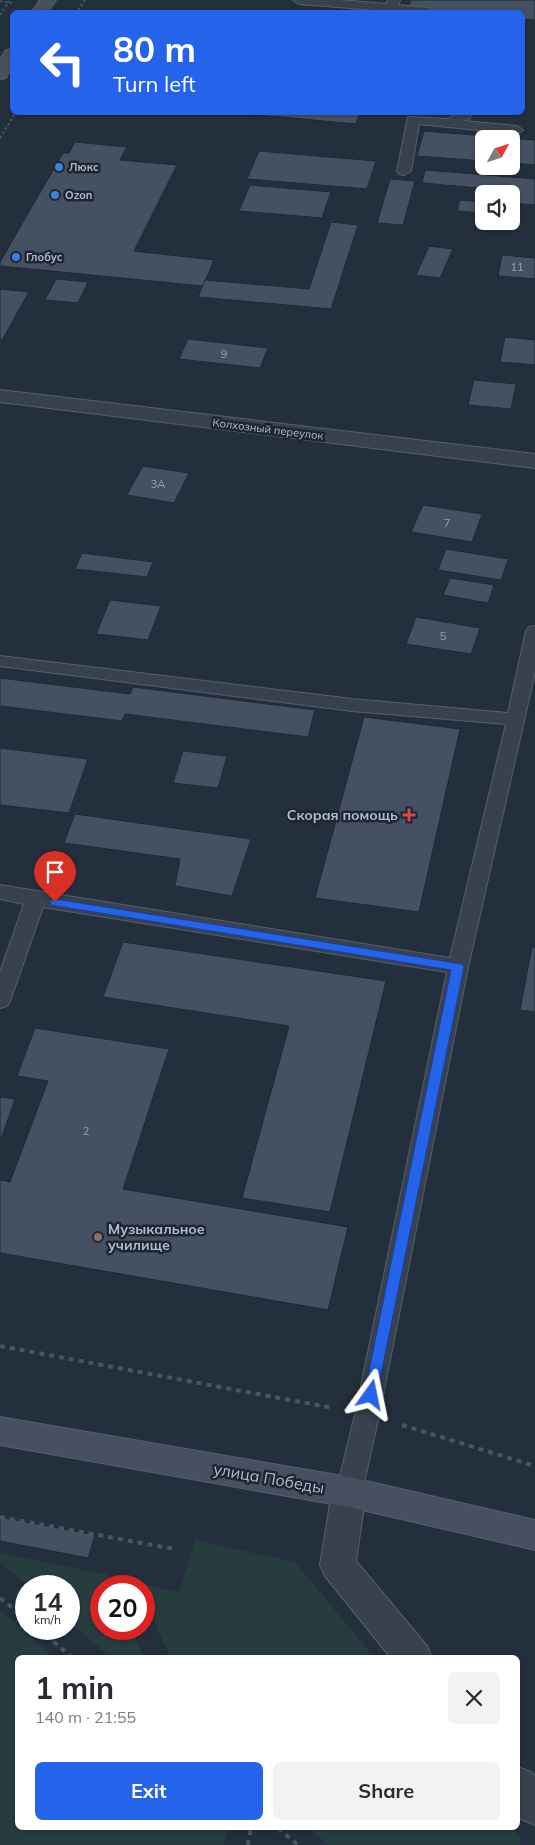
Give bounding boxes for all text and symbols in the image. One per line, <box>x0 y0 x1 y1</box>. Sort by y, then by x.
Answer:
text: 80 m <box>113 27 196 71</box>
icon: left <box>30 30 95 95</box>
text: Turn left <box>113 70 196 98</box>
north arrow <box>475 130 520 175</box>
map controls <box>475 130 520 230</box>
place label: Люкс <box>69 160 99 174</box>
marker: Люкс <box>53 161 65 173</box>
button: sound <box>475 185 520 230</box>
place label: Ozon <box>65 188 92 202</box>
marker: Ozon <box>49 189 61 201</box>
place label: Глобус <box>26 250 63 264</box>
marker: Глобус <box>10 251 22 263</box>
house number: 11 <box>510 260 524 274</box>
house number: 9 <box>221 347 227 361</box>
street label: Колхозный переулок <box>212 415 324 443</box>
house number: 3А <box>151 477 165 491</box>
house number: 7 <box>444 516 450 530</box>
house number: 5 <box>440 629 447 643</box>
place label: Скорая помощь <box>287 806 398 824</box>
marker: Скорая помощь <box>402 808 416 822</box>
pin <box>34 851 76 902</box>
icon: arrive <box>41 858 69 886</box>
house number: 2 <box>83 1124 90 1138</box>
place label: Музыкальное училище <box>108 1220 205 1254</box>
marker: Музыкальное училище <box>92 1231 104 1243</box>
position arrow <box>344 1368 396 1420</box>
street label: улица Победы <box>212 1458 326 1498</box>
speed limit sign: 20 <box>90 1575 155 1640</box>
text: 14 <box>32 1586 63 1617</box>
text: km/h <box>34 1612 61 1627</box>
text: 1 min <box>35 1669 114 1707</box>
button: close <box>448 1672 500 1724</box>
text: 140 m · 21:55 <box>35 1707 136 1727</box>
button: Exit <box>35 1762 263 1820</box>
button: Share <box>273 1762 500 1820</box>

